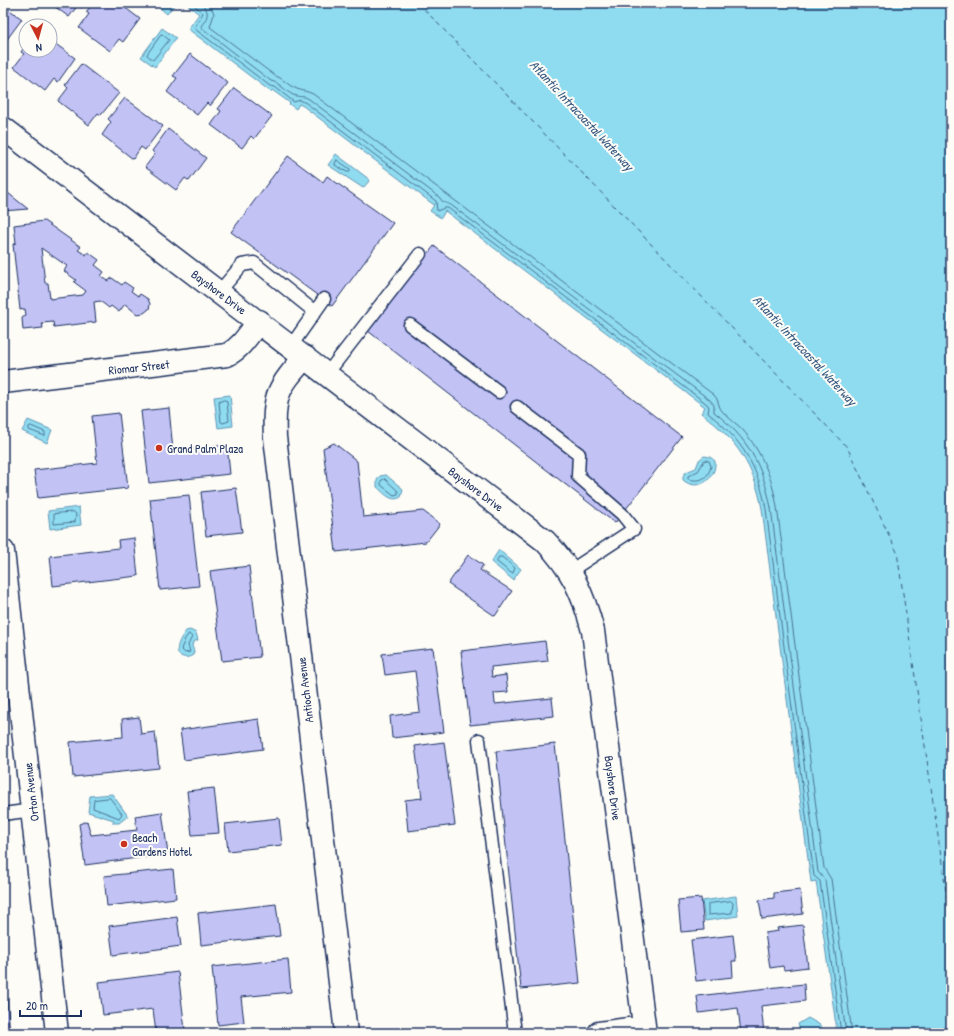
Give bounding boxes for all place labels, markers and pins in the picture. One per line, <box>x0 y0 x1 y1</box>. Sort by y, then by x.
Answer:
place label: Grand Palm Plaza <box>167 440 243 457</box>
marker: Grand Palm Plaza <box>154 443 164 453</box>
place label: Beach Gardens Hotel <box>132 829 193 860</box>
marker: Beach Gardens Hotel <box>119 839 129 849</box>

